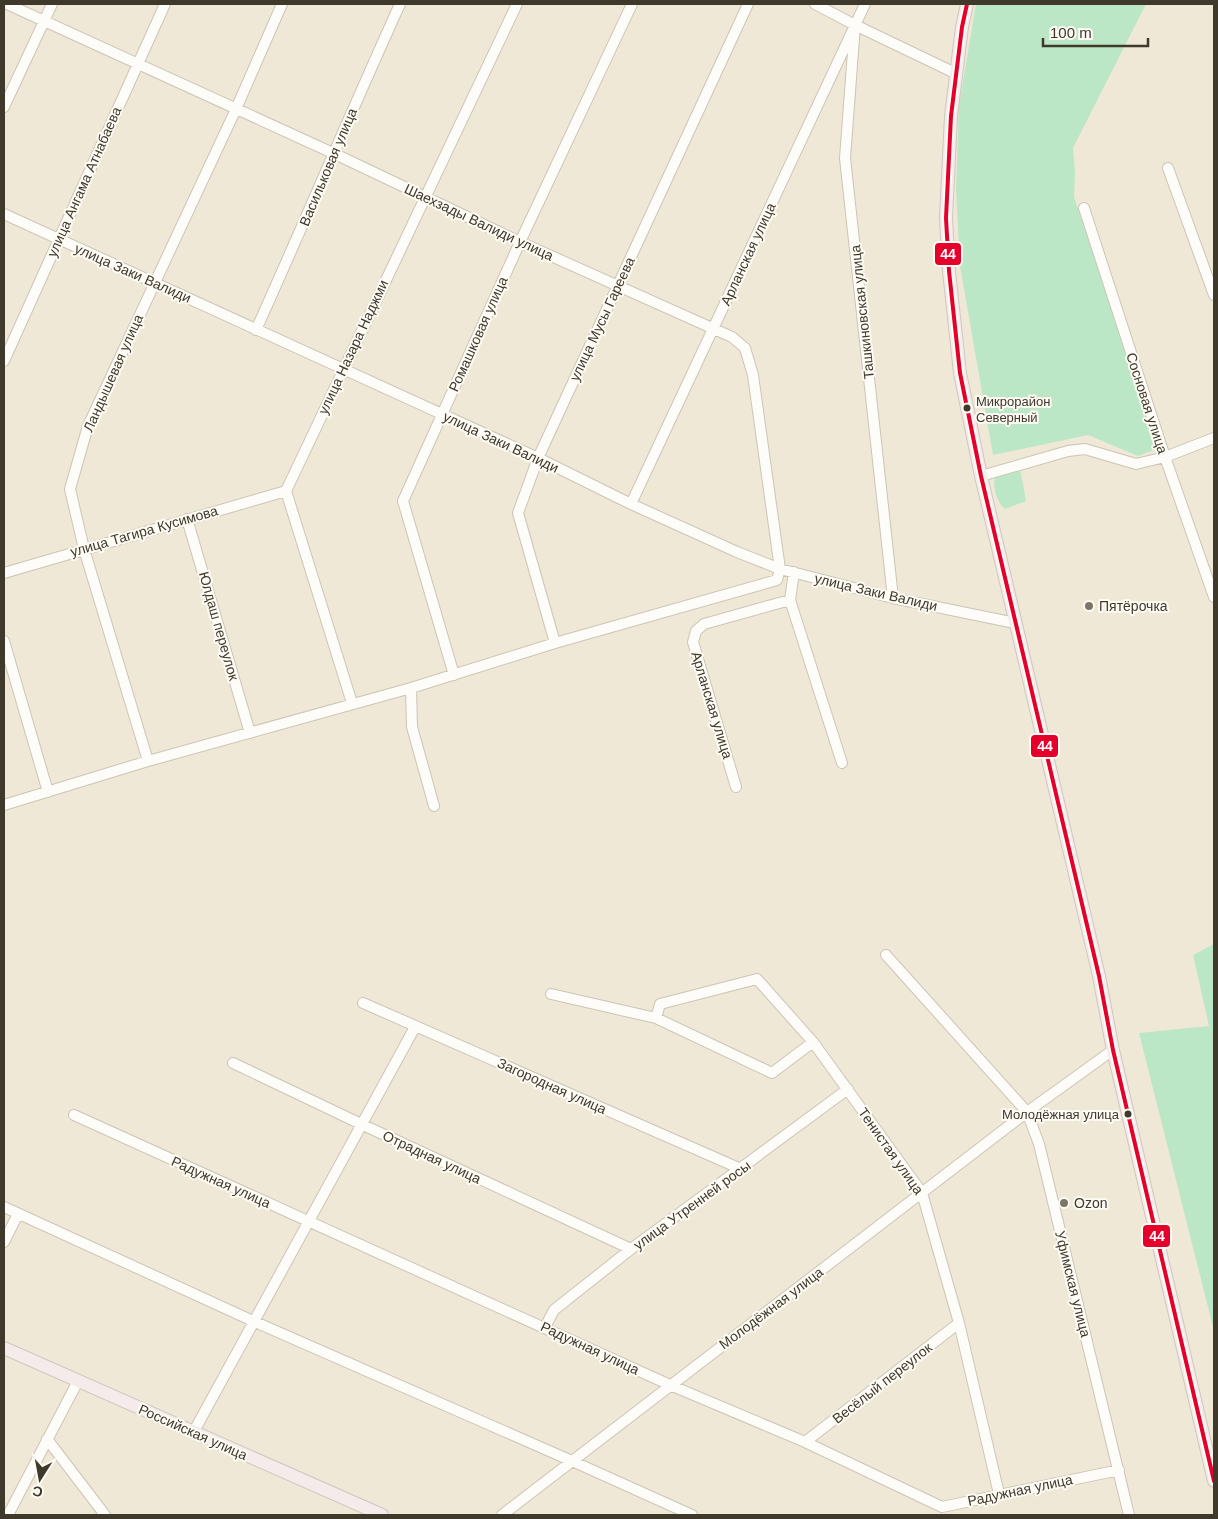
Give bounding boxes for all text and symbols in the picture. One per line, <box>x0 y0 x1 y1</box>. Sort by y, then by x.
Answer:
scale bar <box>1043 15 1148 47</box>
text: 100 m <box>1050 24 1092 41</box>
street label: улица Ангама Атнабаева <box>44 104 124 260</box>
street label: Васильковая улица <box>296 105 360 228</box>
street label: Шаехзады Валиди улица <box>402 180 556 264</box>
street label: Арланская улица <box>717 200 779 308</box>
street label: улица Заки Валиди <box>72 240 194 306</box>
line badge: 44 <box>934 242 962 266</box>
street label: Ташкиновская улица <box>847 244 877 380</box>
text: 44 <box>940 246 956 262</box>
street label: улица Мусы Гареева <box>566 254 638 384</box>
street label: Ромашковая улица <box>445 274 511 394</box>
street label: улица Назара Наджми <box>315 277 391 417</box>
street label: Ландышевая улица <box>80 312 146 434</box>
street label: Сосновая улица <box>1123 350 1171 456</box>
place label: Микрорайон Северный <box>976 394 1050 425</box>
marker: Микрорайон Северный <box>962 403 972 413</box>
street label: улица Заки Валиди <box>441 408 561 476</box>
street label: улица Тагира Кусимова <box>68 502 220 560</box>
street label: Юлдаш переулок <box>196 570 242 683</box>
street label: улица Заки Валиди <box>813 570 939 614</box>
place label: Пятёрочка <box>1099 598 1168 614</box>
marker: Пятёрочка <box>1083 600 1095 612</box>
street label: Арланская улица <box>688 649 736 761</box>
line badge: 44 <box>1030 734 1059 758</box>
text: 44 <box>1037 738 1053 754</box>
street label: Загородная улица <box>495 1055 609 1117</box>
street label: Тенистая улица <box>855 1105 927 1198</box>
place label: Молодёжная улица <box>1002 1107 1120 1122</box>
marker: Молодёжная улица <box>1123 1109 1133 1119</box>
street label: Отрадная улица <box>380 1127 484 1187</box>
street label: Радужная улица <box>169 1153 273 1211</box>
street label: улица Утренней росы <box>630 1157 754 1253</box>
place label: Ozon <box>1074 1195 1107 1211</box>
marker: Ozon <box>1058 1197 1070 1209</box>
line badge: 44 <box>1142 1224 1171 1248</box>
text: 44 <box>1149 1228 1165 1244</box>
street label: Уфимская улица <box>1052 1229 1094 1339</box>
street label: Молодёжная улица <box>716 1264 826 1352</box>
street label: Радужная улица <box>538 1318 642 1378</box>
street label: Весёлый переулок <box>829 1339 936 1427</box>
street label: Российская улица <box>136 1401 250 1463</box>
north arrow <box>15 1454 65 1504</box>
street label: Радужная улица <box>966 1471 1074 1509</box>
text: С <box>31 1483 44 1501</box>

